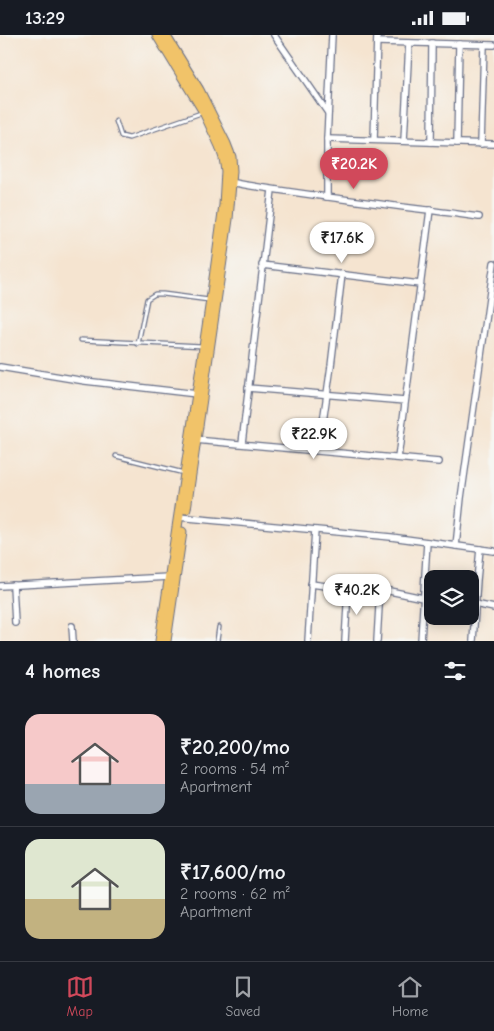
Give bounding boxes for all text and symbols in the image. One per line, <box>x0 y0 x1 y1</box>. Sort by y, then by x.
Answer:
text: 13:29 <box>25 7 65 29</box>
pin: ₹20.2K <box>313 147 395 190</box>
text: ₹20.2K <box>331 155 377 173</box>
pin: ₹17.6K <box>301 221 383 264</box>
text: ₹17.6K <box>321 229 363 247</box>
pin: ₹22.9K <box>273 417 355 460</box>
text: ₹22.9K <box>291 425 337 443</box>
map controls <box>424 570 479 625</box>
button: layers <box>424 570 479 625</box>
pin: ₹40.2K <box>316 573 398 616</box>
text: ₹40.2K <box>334 581 380 599</box>
icon: filters <box>441 657 469 685</box>
text: 4 homes <box>25 659 100 683</box>
icon: home <box>65 734 125 794</box>
text: ₹20,200/mo <box>180 735 290 759</box>
text: 2 rooms · 54 m² <box>180 760 289 778</box>
text: Apartment <box>180 778 252 796</box>
icon: home <box>65 859 125 919</box>
text: ₹17,600/mo <box>180 860 286 884</box>
text: 2 rooms · 62 m² <box>180 885 290 903</box>
text: Apartment <box>180 903 252 921</box>
tab: Map <box>66 973 94 1020</box>
tab: Saved <box>225 973 260 1020</box>
tab: Home <box>392 973 428 1020</box>

